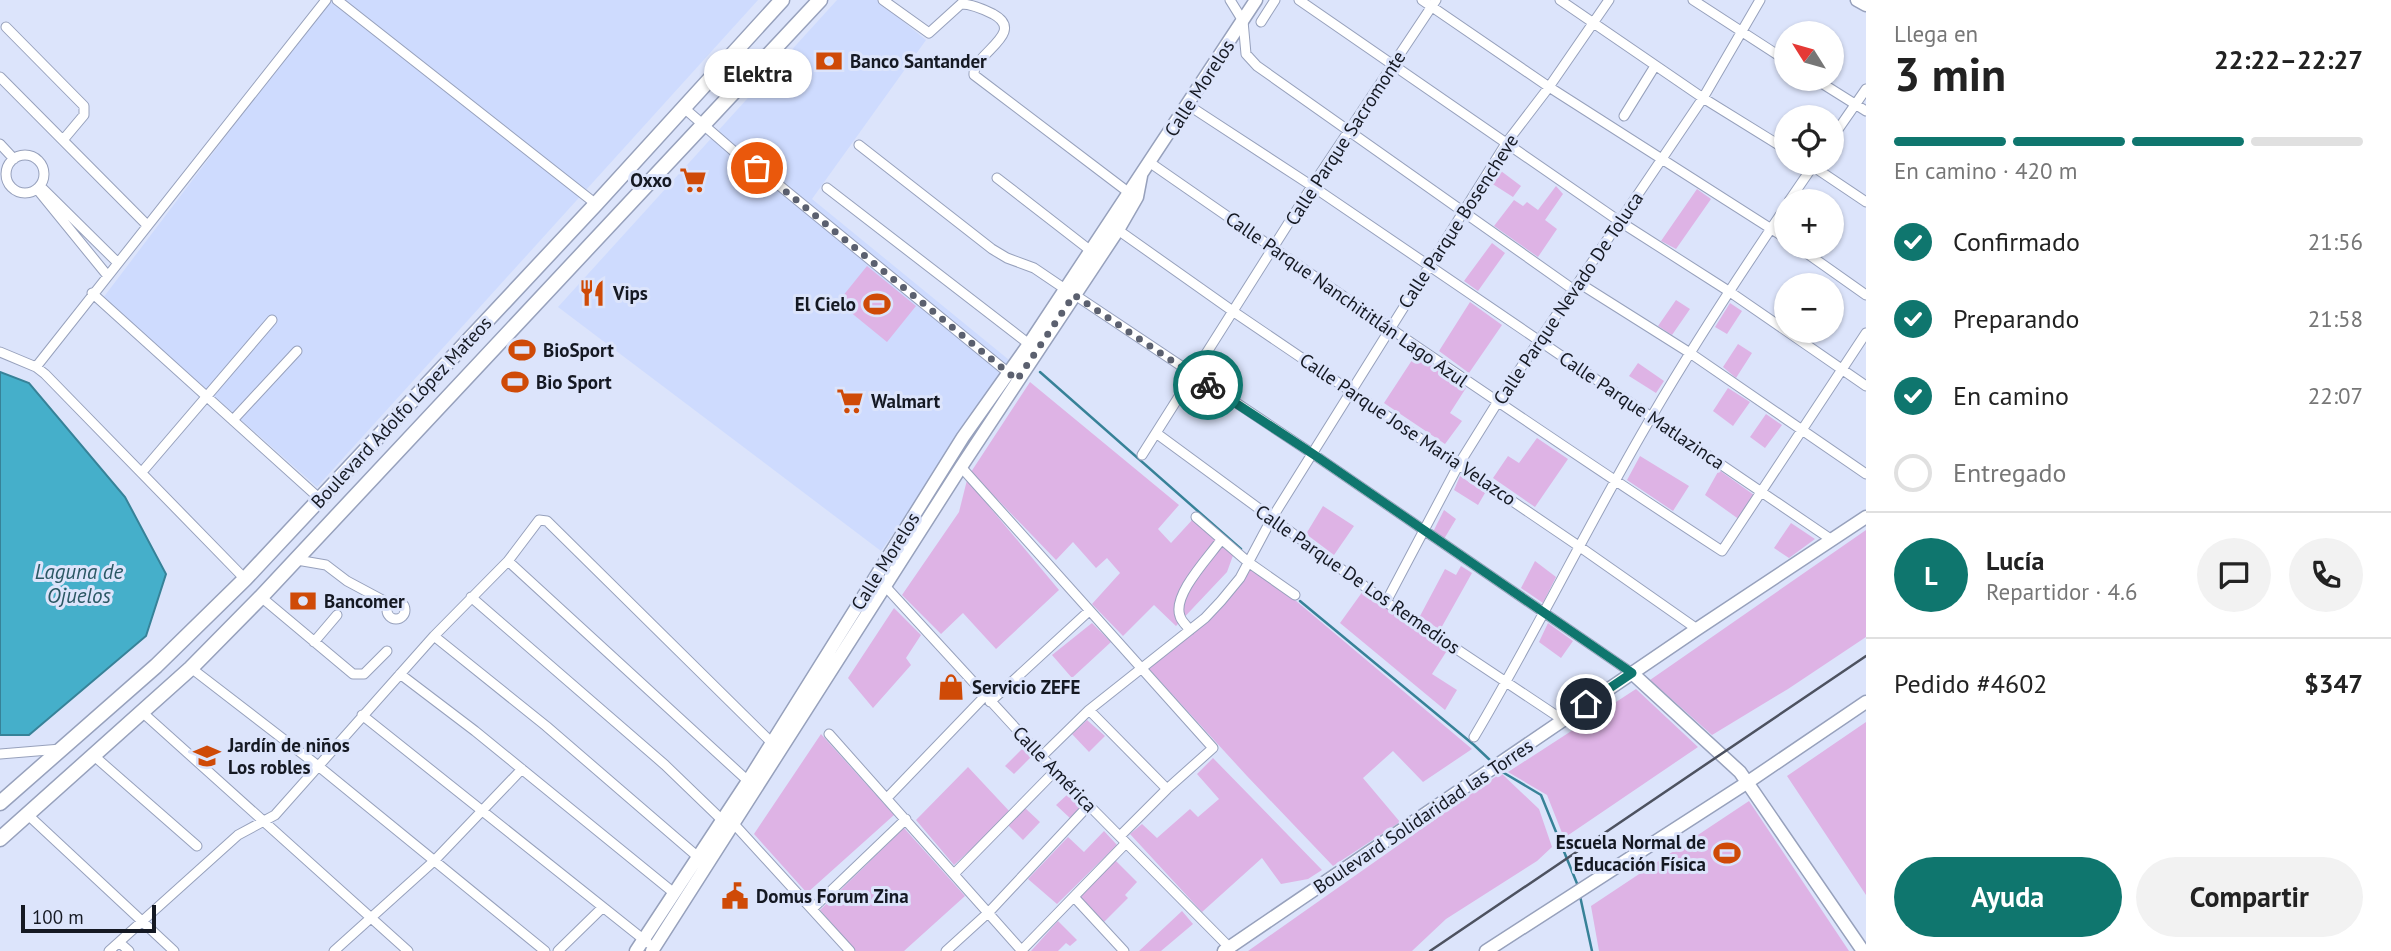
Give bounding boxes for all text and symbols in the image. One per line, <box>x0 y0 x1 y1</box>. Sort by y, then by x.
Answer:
text: Llega en <box>1894 19 1978 48</box>
north arrow <box>1774 21 1844 91</box>
map controls <box>1774 21 1844 343</box>
street label: Calle Morelos <box>1159 35 1239 141</box>
text: 22:22–22:27 <box>2214 43 2363 76</box>
text: 3 min <box>1894 44 2006 104</box>
bank icon: Banco Santander <box>814 46 844 76</box>
street label: Calle Parque Sacromonte <box>1280 46 1410 230</box>
callout: Elektra <box>703 49 811 98</box>
place label: Banco Santander <box>850 49 987 73</box>
text: Elektra <box>723 59 793 88</box>
button: locate <box>1774 105 1844 175</box>
street label: Calle Parque Bosencheve <box>1393 129 1523 313</box>
pin <box>727 138 787 198</box>
icon: bag <box>738 149 776 187</box>
text: En camino · 420 m <box>1894 156 2077 185</box>
supermarket icon: Oxxo <box>678 165 708 195</box>
place label: Oxxo <box>630 168 672 192</box>
street label: Calle Parque Nevado De Toluca <box>1488 187 1648 409</box>
button: + <box>1774 189 1844 259</box>
street label: Calle Parque Nanchititlán Lago Azul <box>1221 206 1473 392</box>
icon: check <box>1894 223 1932 261</box>
text: Confirmado <box>1953 225 2080 258</box>
text: 21:56 <box>2308 227 2363 256</box>
button: − <box>1774 273 1844 343</box>
restaurant icon: Vips <box>577 278 607 308</box>
place label: Vips <box>612 281 648 305</box>
sports icon: El Cielo <box>862 289 892 319</box>
place label: El Cielo <box>795 292 856 316</box>
icon: check <box>1894 300 1932 338</box>
text: Preparando <box>1953 302 2080 335</box>
text: 21:58 <box>2308 304 2363 333</box>
street label: Boulevard Adolfo López Mateos <box>306 311 496 513</box>
sports icon: BioSport <box>507 335 537 365</box>
place label: BioSport <box>543 338 614 362</box>
street label: Calle Parque Matlazinca <box>1555 346 1729 474</box>
street label: Calle Parque Jose Maria Velazco <box>1295 347 1521 511</box>
courier <box>1173 350 1243 420</box>
icon: bike <box>1189 366 1227 404</box>
sports icon: Bio Sport <box>500 367 530 397</box>
place label: Bio Sport <box>536 370 612 394</box>
icon: check <box>1894 377 1932 415</box>
text: En camino <box>1953 379 2069 412</box>
text: 22:07 <box>2308 381 2363 410</box>
supermarket icon: Walmart <box>835 386 865 416</box>
place label: Walmart <box>871 389 940 413</box>
text: Entregado <box>1953 456 2067 489</box>
street label: Calle Parque De Los Remedios <box>1251 499 1465 659</box>
street label: Calle Morelos <box>845 508 925 614</box>
button: chat <box>2197 538 2271 612</box>
button: phone <box>2289 538 2363 612</box>
text: Lucía <box>1986 544 2045 577</box>
water label: Laguna de Ojuelos <box>35 558 123 609</box>
text: L <box>1924 559 1938 592</box>
text: Repartidor · 4.6 <box>1986 577 2138 606</box>
bank icon: Bancomer <box>288 586 318 616</box>
place label: Bancomer <box>324 589 405 613</box>
text: Pedido #4602 <box>1894 667 2047 700</box>
text: $347 <box>2304 667 2363 700</box>
shop icon: Servicio ZEFE <box>936 672 966 702</box>
pin <box>1556 674 1616 734</box>
place label: Servicio ZEFE <box>972 675 1081 699</box>
icon: home <box>1567 685 1605 723</box>
street label: Calle América <box>1008 721 1102 817</box>
place label: Jardín de niños Los robles <box>227 733 350 779</box>
street label: Boulevard Solidaridad las Torres <box>1309 733 1537 899</box>
school or university icon: Jardín de niños Los robles <box>192 741 222 771</box>
place label: Escuela Normal de Educación Física <box>1556 830 1706 876</box>
sports icon: Escuela Normal de Educación Física <box>1712 838 1742 868</box>
button: Ayuda <box>1894 857 2122 937</box>
button: Compartir <box>2136 857 2363 937</box>
public building icon: Domus Forum Zina <box>720 881 750 911</box>
place label: Domus Forum Zina <box>756 884 909 908</box>
scale bar <box>21 902 156 934</box>
text: 100 m <box>32 905 84 929</box>

